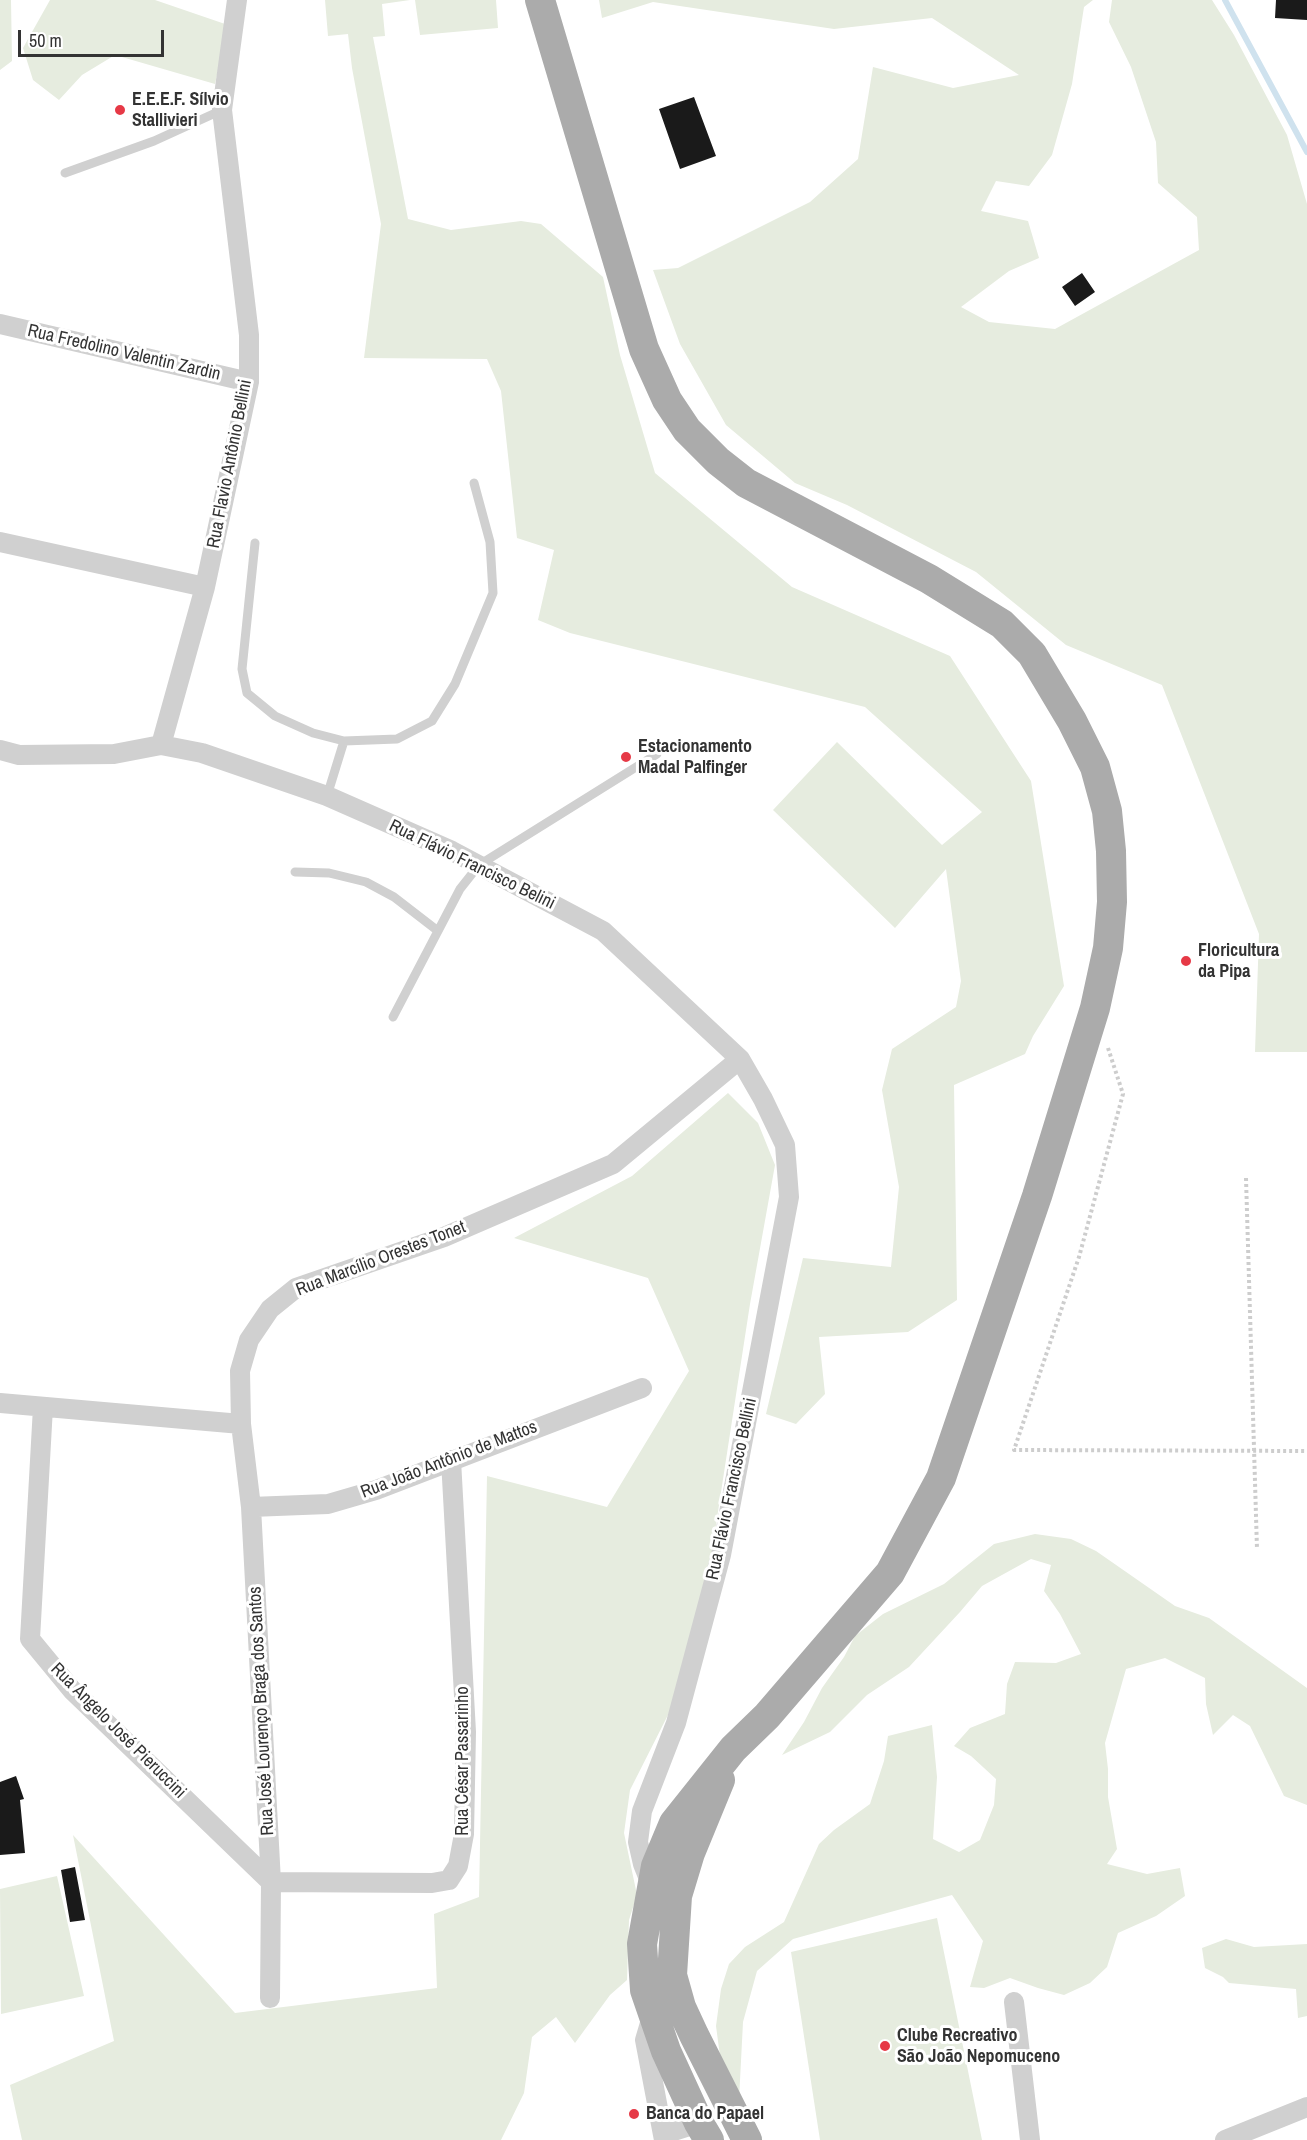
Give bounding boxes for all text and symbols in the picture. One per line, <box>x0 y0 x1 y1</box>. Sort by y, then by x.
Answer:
scale bar <box>21 18 166 56</box>
text: 50 m <box>29 28 62 53</box>
place label: E.E.E.F. Sílvio Stallivieri <box>132 89 229 132</box>
marker: E.E.E.F. Sílvio Stallivieri <box>113 103 127 117</box>
street label: Rua Fredolino Valentin Zardin <box>25 320 223 386</box>
street label: Rua Flavio Antônio Bellini <box>203 378 257 550</box>
place label: Estacionamento Madal Palfinger <box>638 736 752 778</box>
marker: Estacionamento Madal Palfinger <box>619 750 633 764</box>
street label: Rua Flávio Francisco Belini <box>385 815 559 915</box>
place label: Floricultura da Pipa <box>1198 940 1279 982</box>
marker: Floricultura da Pipa <box>1179 954 1193 968</box>
street label: Rua Marcílio Orestes Tonet <box>293 1217 469 1301</box>
street label: Rua Flávio Francisco Bellini <box>702 1396 762 1582</box>
street label: Rua João Antônio de Mattos <box>358 1416 540 1504</box>
street label: Rua José Lourenço Braga dos Santos <box>245 1586 279 1836</box>
street label: Rua Ângelo José Pieruccini <box>46 1659 190 1803</box>
street label: Rua César Passarinho <box>452 1686 474 1836</box>
place label: Clube Recreativo São João Nepomuceno <box>897 2025 1060 2068</box>
marker: Clube Recreativo São João Nepomuceno <box>878 2039 892 2053</box>
place label: Banca do Papael <box>646 2103 764 2125</box>
marker: Banca do Papael <box>627 2107 641 2121</box>

